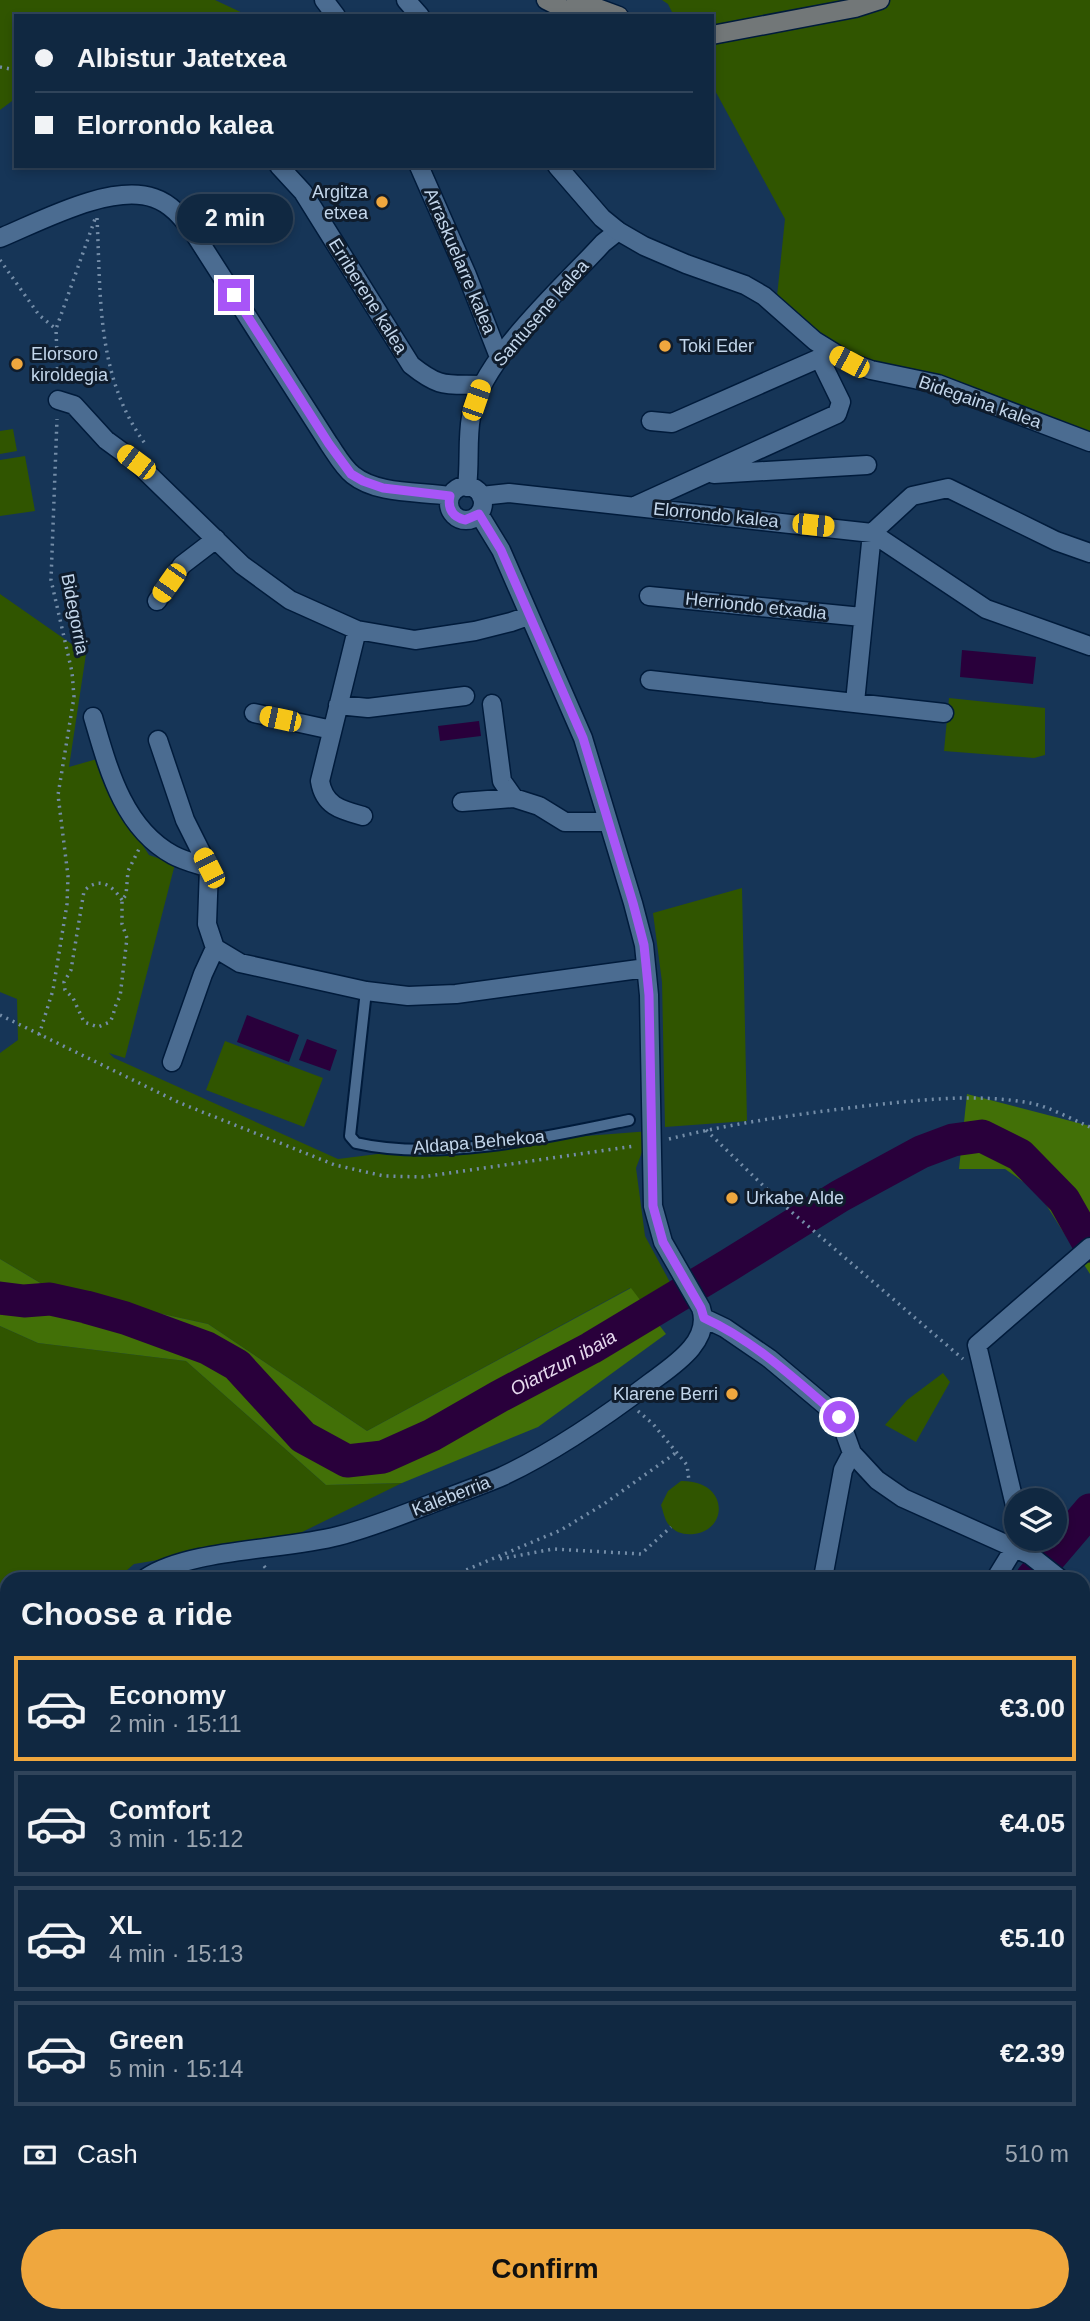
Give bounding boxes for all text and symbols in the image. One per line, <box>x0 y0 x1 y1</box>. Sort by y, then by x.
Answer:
text: Albistur Jatetxea <box>77 43 287 73</box>
text: Elorrondo kalea <box>77 110 274 140</box>
place label: Argitza etxea <box>312 182 369 223</box>
street label: Arraskuelarre kalea <box>420 185 500 338</box>
callout: 2 min <box>176 194 292 243</box>
marker: Argitza etxea <box>374 194 390 210</box>
text: 2 min <box>205 205 265 231</box>
street label: Erriberene kalea <box>325 235 412 358</box>
street label: Santusene kalea <box>489 255 593 370</box>
route end <box>218 279 250 311</box>
place label: Toki Eder <box>679 336 754 356</box>
marker: Toki Eder <box>657 338 673 354</box>
car <box>826 343 873 381</box>
place label: Elorsoro kiroldegia <box>31 344 109 385</box>
marker: Elorsoro kiroldegia <box>9 356 25 372</box>
street label: Bidegaina kalea <box>916 372 1045 433</box>
car <box>460 377 493 423</box>
car <box>113 441 160 483</box>
street label: Elorrondo kalea <box>652 498 781 532</box>
car <box>792 512 835 538</box>
car <box>149 560 190 606</box>
street label: Bidegorria <box>57 572 93 657</box>
street label: Herriondo etxadia <box>684 589 829 623</box>
car <box>258 704 303 734</box>
car <box>191 845 228 891</box>
street label: Aldapa Behekoa <box>412 1126 547 1158</box>
place label: Urkabe Alde <box>746 1188 844 1208</box>
marker: Urkabe Alde <box>724 1190 740 1206</box>
water label: Oiartzun ibaia <box>506 1325 620 1399</box>
place label: Klarene Berri <box>613 1384 718 1404</box>
marker: Klarene Berri <box>724 1386 740 1402</box>
route start <box>823 1401 855 1433</box>
street label: Kaleberria <box>409 1472 494 1520</box>
map controls <box>1004 1488 1067 1551</box>
button: layers <box>1004 1488 1067 1551</box>
text: Choose a ride <box>21 1596 233 1632</box>
icon: car <box>25 1677 88 1740</box>
text: Economy <box>109 1680 226 1710</box>
text: €3.00 <box>1000 1693 1065 1723</box>
text: 2 min · 15:11 <box>109 1711 242 1737</box>
icon: car <box>25 1792 88 1855</box>
text: Comfort <box>109 1795 210 1825</box>
text: €4.05 <box>1000 1808 1065 1838</box>
text: 3 min · 15:12 <box>109 1826 243 1852</box>
icon: car <box>25 1907 88 1970</box>
text: XL <box>109 1910 142 1940</box>
text: €5.10 <box>1000 1923 1065 1953</box>
text: 4 min · 15:13 <box>109 1941 243 1967</box>
icon: car <box>25 2022 88 2085</box>
text: Green <box>109 2025 184 2055</box>
text: €2.39 <box>1000 2038 1065 2068</box>
text: 5 min · 15:14 <box>109 2056 243 2082</box>
icon: cash <box>21 2136 59 2174</box>
text: Cash <box>77 2139 138 2169</box>
text: 510 m <box>1005 2141 1069 2167</box>
button: Confirm <box>21 2229 1069 2309</box>

